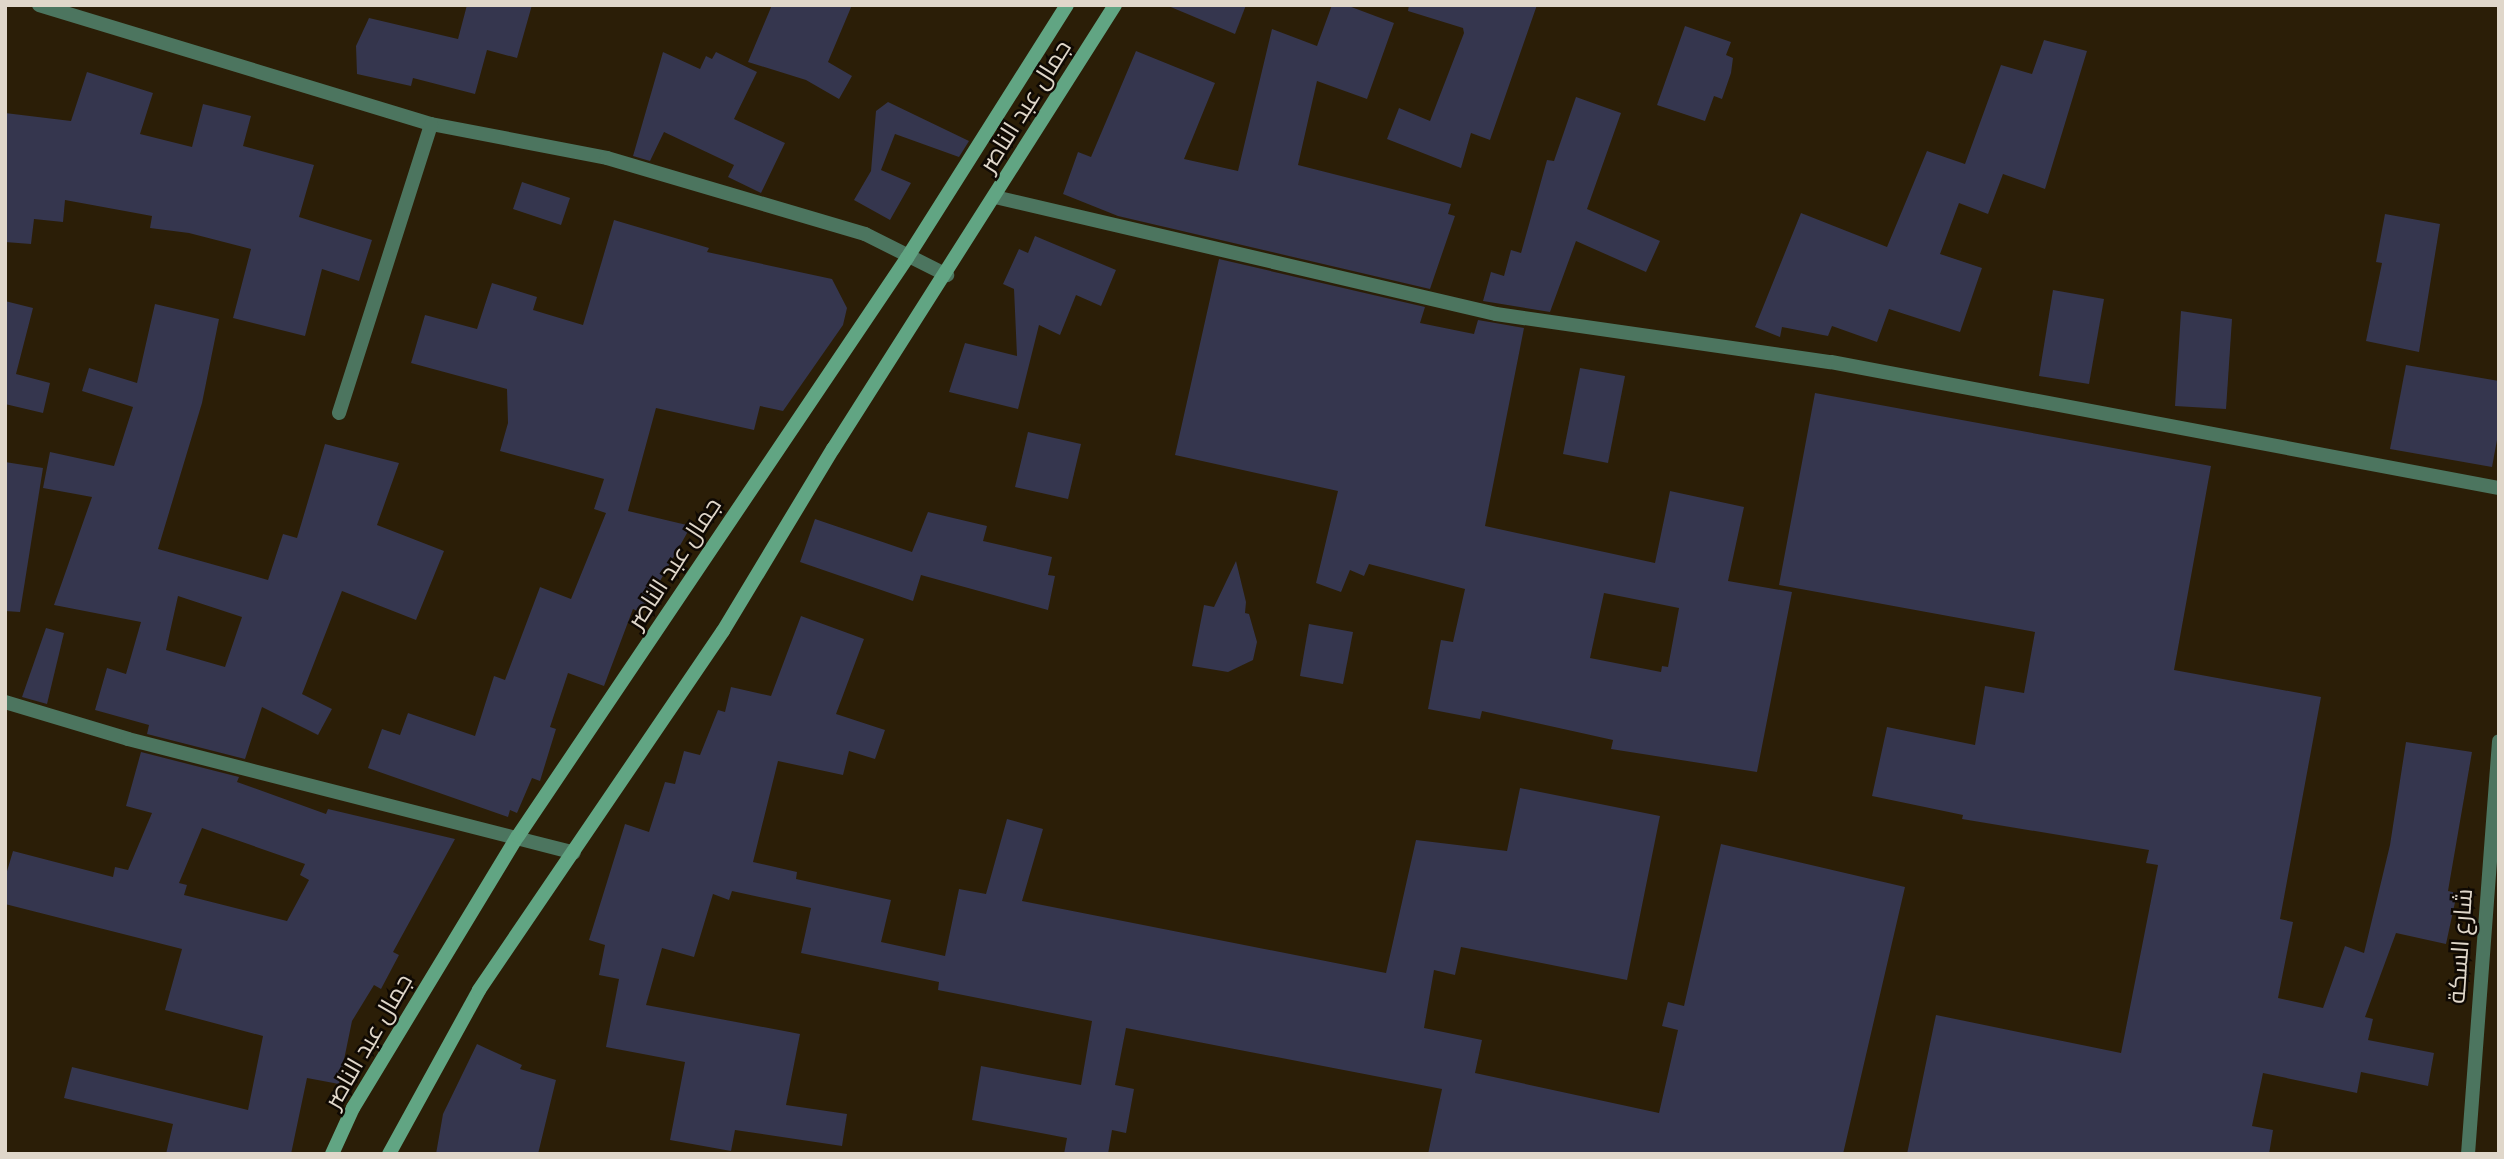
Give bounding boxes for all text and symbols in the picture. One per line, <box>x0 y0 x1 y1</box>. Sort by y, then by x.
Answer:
street label: جمال عبد الناصر <box>973 34 1077 178</box>
street label: جمال عبد الناصر <box>621 492 727 634</box>
street label: شارع السكة <box>2442 888 2478 1004</box>
street label: جمال عبد الناصر <box>318 969 418 1113</box>

